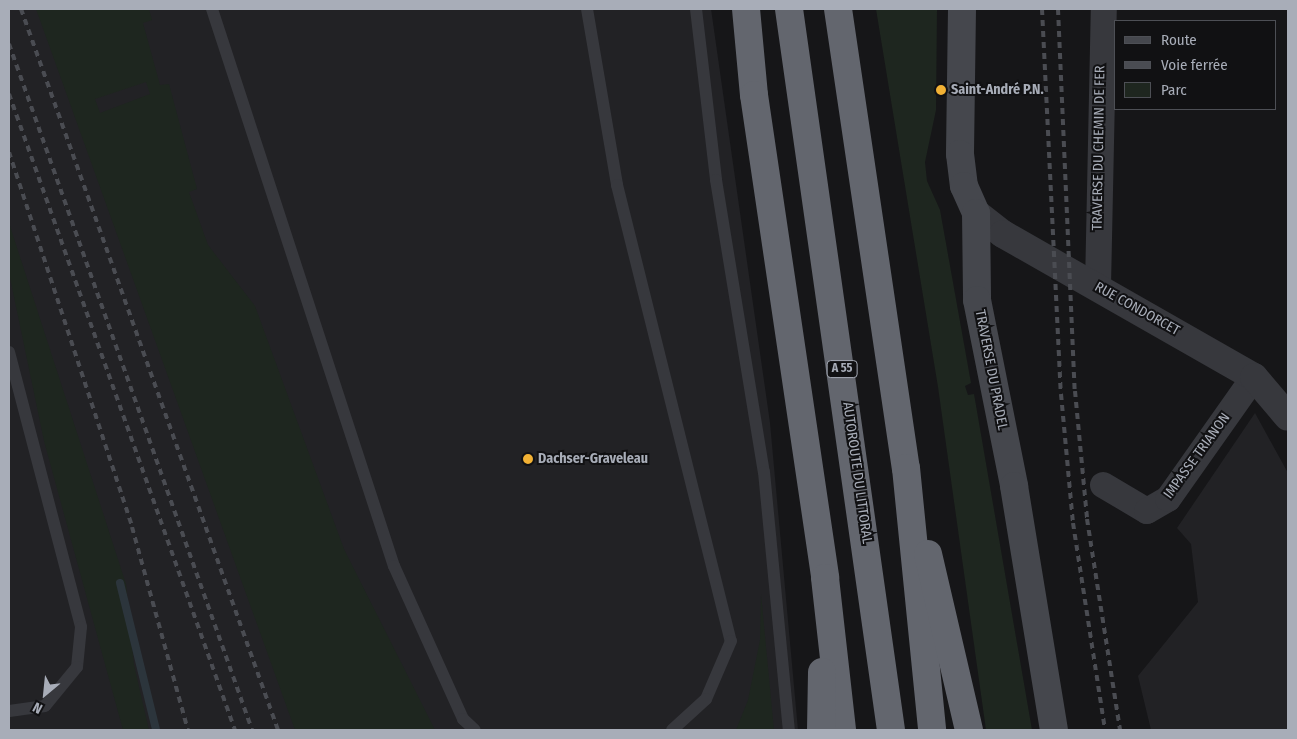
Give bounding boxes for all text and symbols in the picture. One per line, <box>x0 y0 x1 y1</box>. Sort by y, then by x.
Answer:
legend <box>1114 20 1277 110</box>
text: Route <box>1161 31 1197 49</box>
text: Voie ferrée <box>1161 56 1228 74</box>
street label: TRAVERSE DU CHEMIN DE FER <box>1089 65 1109 231</box>
text: Parc <box>1161 81 1187 99</box>
place label: Saint-André P.N. <box>951 82 1044 98</box>
marker: Saint-André P.N. <box>935 84 947 96</box>
street label: RUE CONDORCET <box>1092 279 1182 339</box>
street label: TRAVERSE DU PRADEL <box>971 308 1011 432</box>
road number: A 55 <box>826 359 858 378</box>
street label: AUTOROUTE DU LITTORAL <box>839 401 875 545</box>
street label: IMPASSE TRIANON <box>1160 410 1234 502</box>
place label: Dachser-Graveleau <box>538 451 648 467</box>
marker: Dachser-Graveleau <box>522 453 534 465</box>
north arrow <box>20 669 70 719</box>
text: N <box>30 698 45 717</box>

